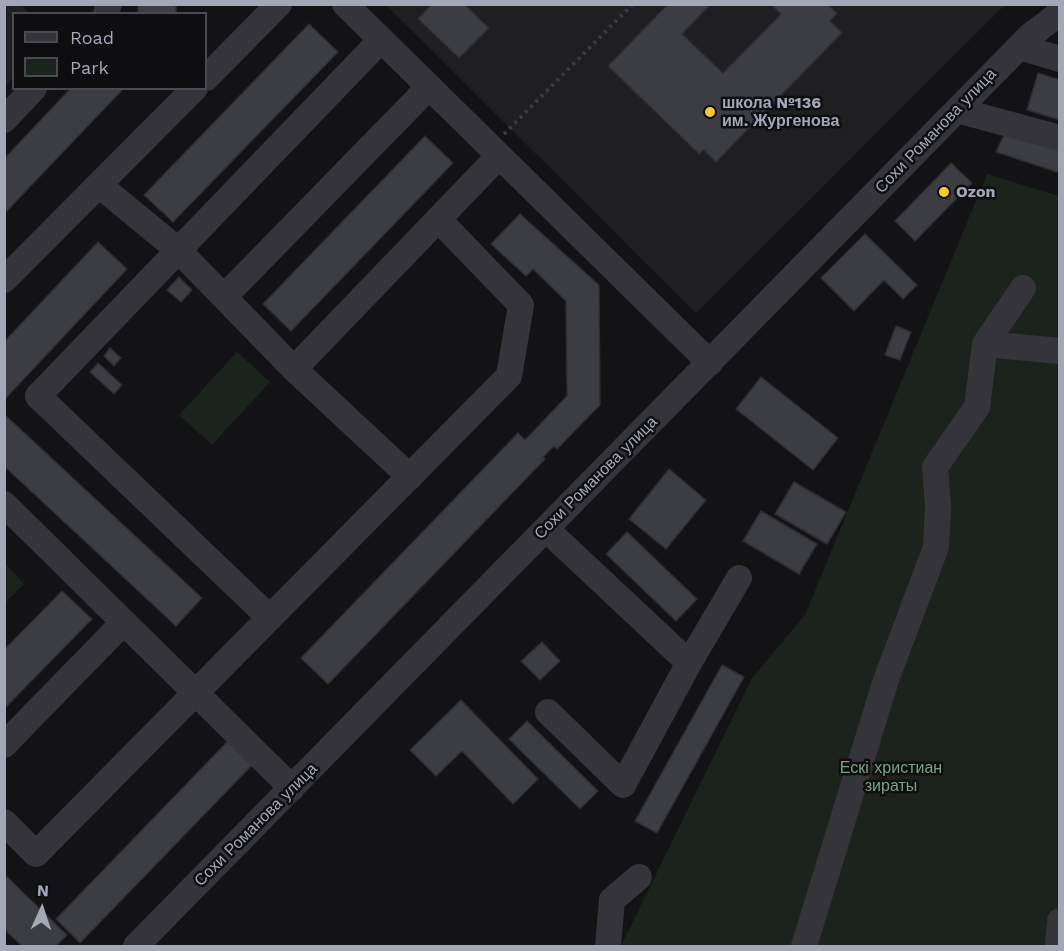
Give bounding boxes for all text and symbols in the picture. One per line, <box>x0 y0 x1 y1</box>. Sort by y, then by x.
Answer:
legend <box>12 12 207 90</box>
text: Road <box>70 27 114 48</box>
text: Park <box>70 57 109 78</box>
street label: Сохи Романова улица <box>871 65 1001 197</box>
place label: школа №136 им. Жургенова <box>722 93 839 131</box>
marker: школа №136 им. Жургенова <box>703 105 717 119</box>
place label: Ozon <box>956 182 995 202</box>
marker: Ozon <box>937 185 951 199</box>
street label: Сохи Романова улица <box>531 413 661 543</box>
park label: Ескі христиан зираты <box>840 758 942 796</box>
street label: Сохи Романова улица <box>191 760 321 890</box>
north arrow <box>12 879 72 939</box>
text: N <box>37 881 49 900</box>

